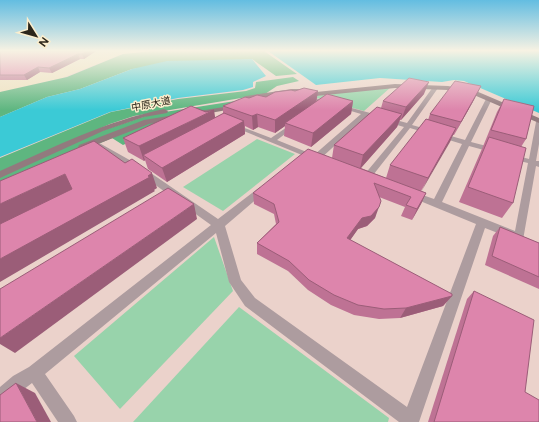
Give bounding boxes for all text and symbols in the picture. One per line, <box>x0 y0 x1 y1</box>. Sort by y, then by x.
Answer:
north arrow <box>16 16 56 56</box>
text: N <box>36 34 51 49</box>
street label: 中原大道 <box>130 94 172 114</box>

